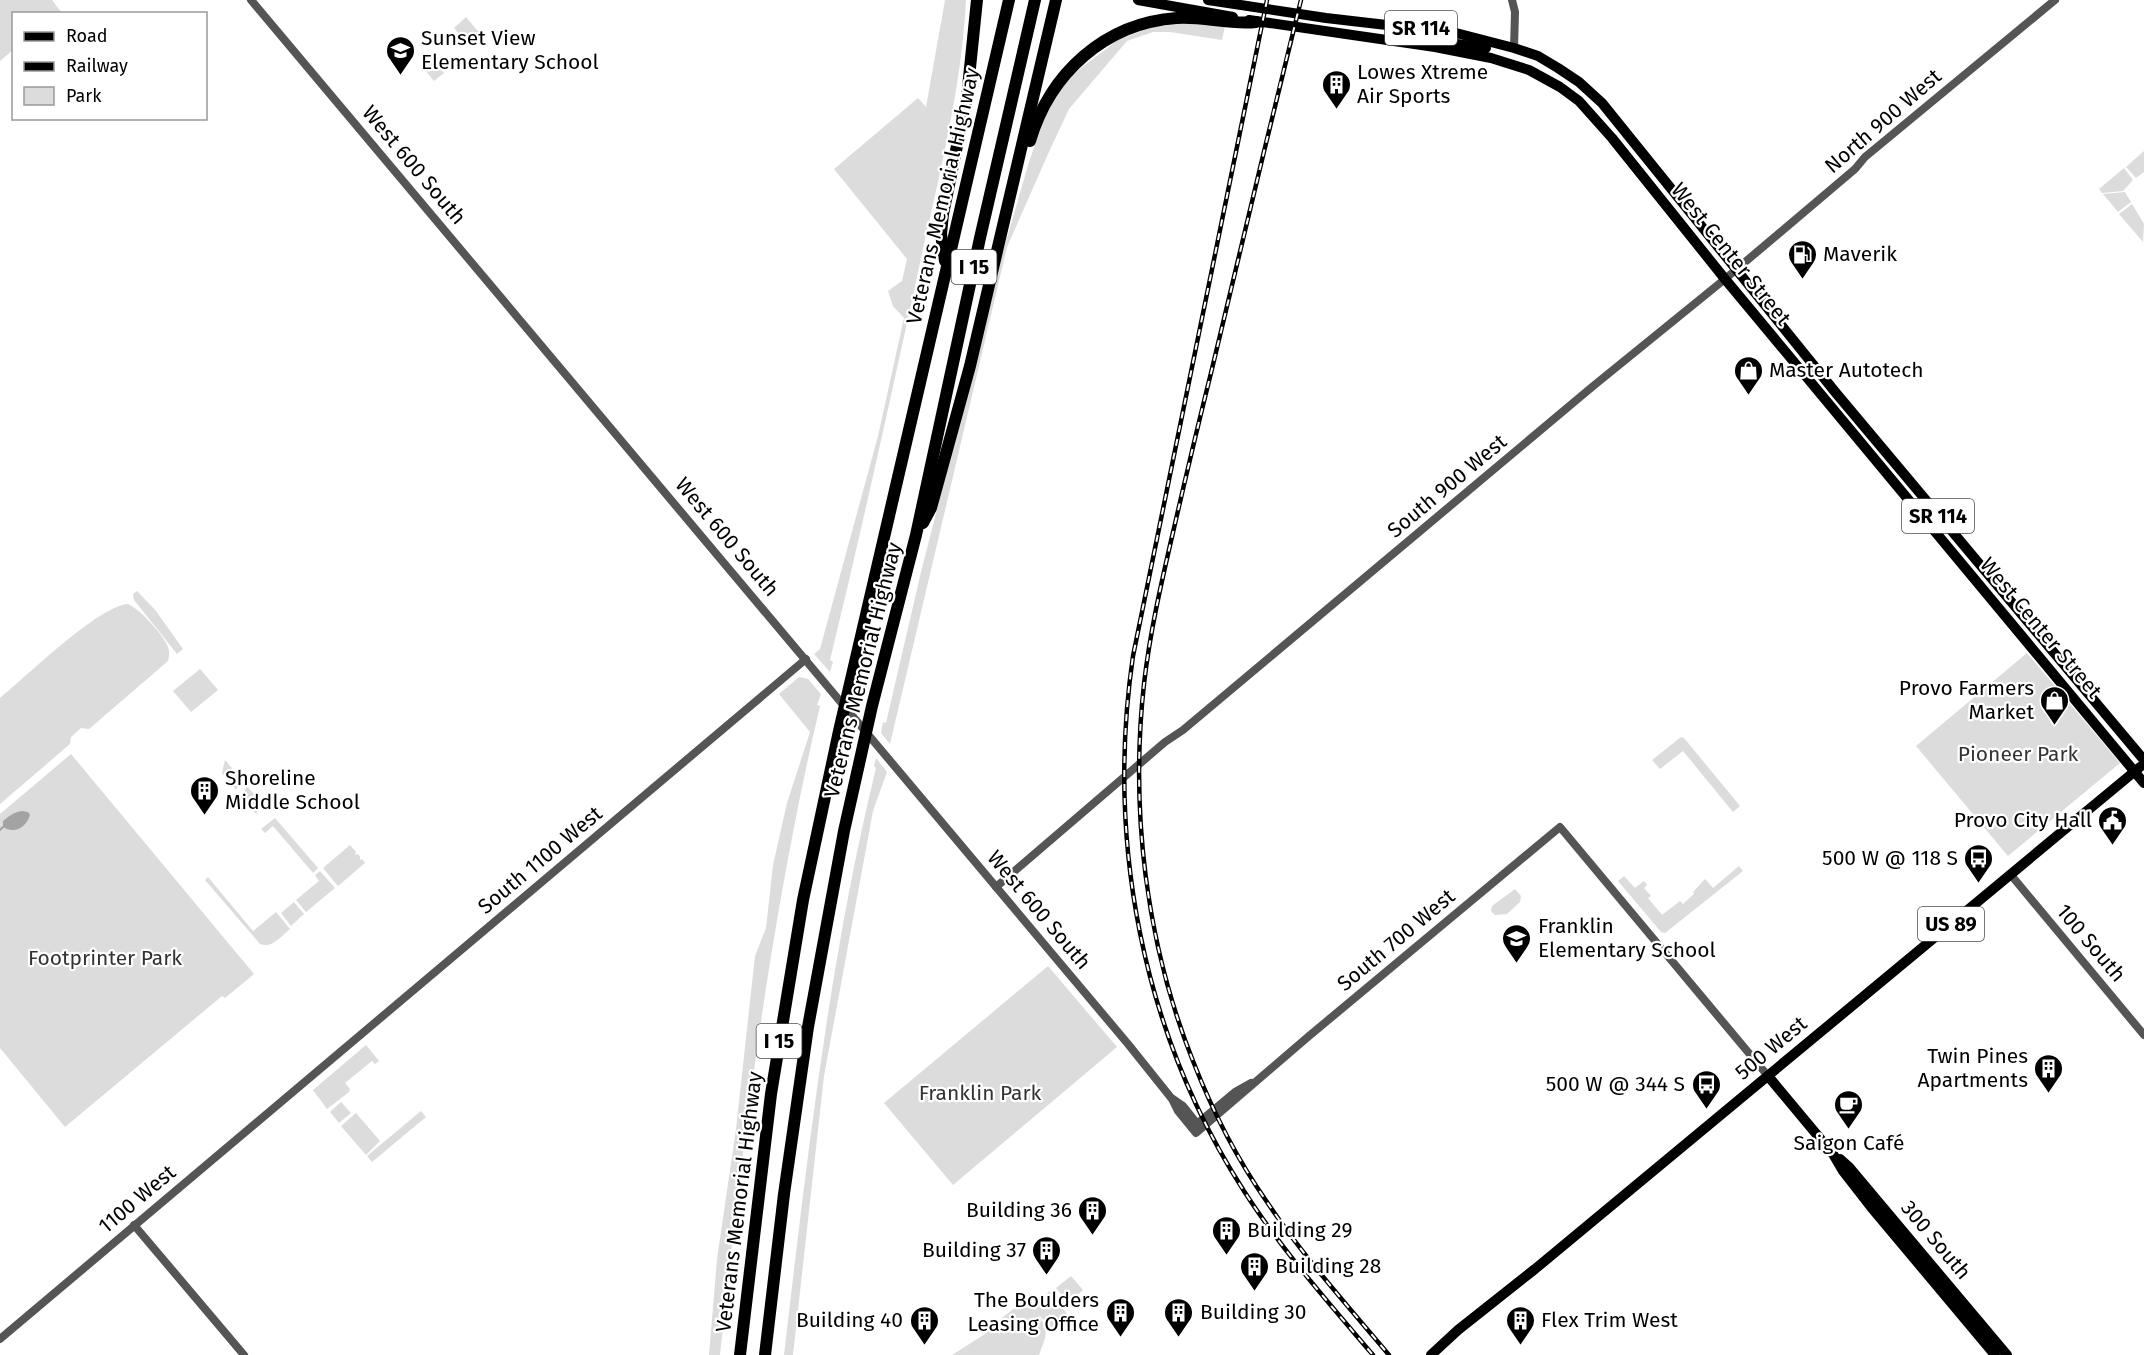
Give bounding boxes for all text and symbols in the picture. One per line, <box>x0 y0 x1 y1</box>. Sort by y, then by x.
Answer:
road number: SR 114 <box>1385 11 1457 45</box>
legend <box>12 12 207 120</box>
text: Road <box>66 25 108 47</box>
place label: Sunset View Elementary School <box>421 25 599 75</box>
school or university icon: Sunset View Elementary School <box>384 34 416 76</box>
text: Railway <box>66 55 128 77</box>
place label: Lowes Xtreme Air Sports <box>1357 59 1488 109</box>
street label: North 900 West <box>1819 63 1947 179</box>
street label: Veterans Memorial Highway <box>901 65 985 327</box>
building icon: Lowes Xtreme Air Sports <box>1320 68 1352 110</box>
text: Park <box>66 85 102 107</box>
street label: West 600 South <box>357 100 471 230</box>
street label: West Center Street <box>1666 177 1797 331</box>
fuel station icon: Maverik <box>1786 238 1818 280</box>
place label: Maverik <box>1823 241 1897 267</box>
road number: I 15 <box>952 250 996 284</box>
shop icon: Master Autotech <box>1732 354 1764 396</box>
place label: Master Autotech <box>1769 357 1924 383</box>
street label: South 900 West <box>1382 428 1512 543</box>
street label: West 600 South <box>670 472 784 602</box>
road number: SR 114 <box>1902 499 1974 533</box>
street label: Veterans Memorial Highway <box>819 539 908 800</box>
street label: West Center Street <box>1974 552 2108 704</box>
place label: Provo Farmers Market <box>1899 675 2034 725</box>
shop icon: Provo Farmers Market <box>2039 684 2071 726</box>
park label: Pioneer Park <box>1958 741 2079 767</box>
place label: Shoreline Middle School <box>225 765 360 815</box>
building icon: Shoreline Middle School <box>188 774 220 816</box>
street label: South 1100 West <box>473 800 608 920</box>
public building icon: Provo City Hall <box>2097 804 2129 846</box>
place label: Provo City Hall <box>1954 807 2092 833</box>
bus stop icon: 500 W @ 118 S <box>1963 842 1995 884</box>
street label: West 600 South <box>982 845 1096 975</box>
place label: 500 W @ 118 S <box>1822 845 1958 871</box>
street label: South 700 West <box>1332 883 1460 997</box>
street label: 100 South <box>2051 899 2131 987</box>
road number: US 89 <box>1918 907 1984 941</box>
place label: Franklin Elementary School <box>1538 913 1716 963</box>
school or university icon: Franklin Elementary School <box>1501 922 1533 964</box>
park label: Footprinter Park <box>28 945 182 971</box>
street label: 500 West <box>1730 1010 1812 1085</box>
road number: I 15 <box>756 1024 802 1058</box>
place label: Twin Pines Apartments <box>1917 1043 2028 1093</box>
building icon: Twin Pines Apartments <box>2033 1052 2065 1094</box>
bus stop icon: 500 W @ 344 S <box>1690 1068 1722 1110</box>
street label: Veterans Memorial Highway <box>710 1070 768 1334</box>
place label: 500 W @ 344 S <box>1546 1071 1685 1097</box>
park label: Franklin Park <box>919 1080 1042 1106</box>
cafe icon: Saigon Café <box>1833 1088 1865 1130</box>
place label: Saigon Café <box>1794 1130 1904 1156</box>
street label: 1100 West <box>93 1159 181 1239</box>
building icon: Building 36 <box>1077 1194 1109 1236</box>
street label: 300 South <box>1895 1195 1977 1285</box>
place label: Building 36 <box>966 1197 1072 1223</box>
building icon: Building 29 <box>1210 1214 1242 1256</box>
place label: Building 29 <box>1247 1217 1352 1243</box>
building icon: Building 37 <box>1031 1234 1063 1276</box>
place label: Building 37 <box>922 1237 1026 1263</box>
building icon: Building 28 <box>1238 1250 1270 1292</box>
place label: Building 28 <box>1275 1253 1381 1279</box>
place label: The Boulders Leasing Office <box>967 1287 1099 1337</box>
building icon: The Boulders Leasing Office <box>1104 1296 1136 1338</box>
building icon: Building 30 <box>1163 1296 1195 1338</box>
place label: Building 30 <box>1200 1299 1306 1325</box>
building icon: Building 40 <box>908 1304 940 1346</box>
building icon: Flex Trim West <box>1504 1304 1536 1346</box>
place label: Building 40 <box>796 1307 903 1333</box>
place label: Flex Trim West <box>1541 1307 1678 1333</box>

